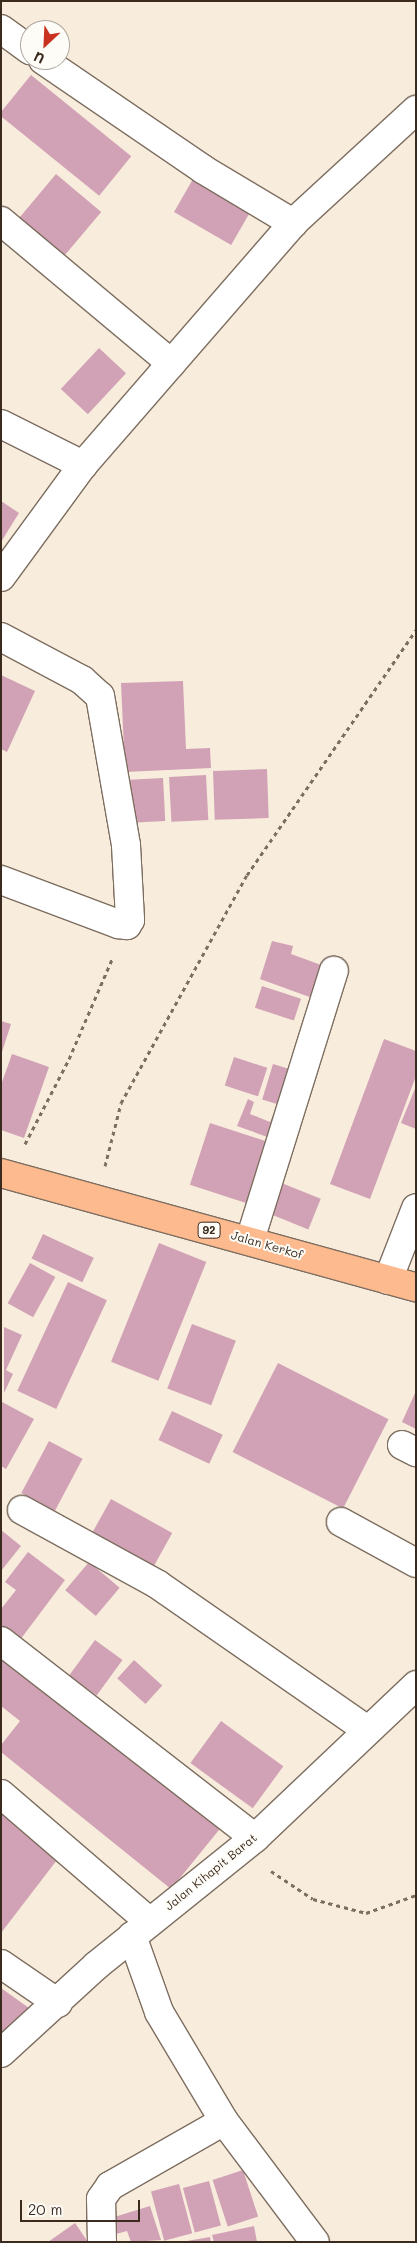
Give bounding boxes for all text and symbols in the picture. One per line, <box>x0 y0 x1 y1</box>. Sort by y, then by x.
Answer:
north arrow <box>20 20 70 70</box>
text: U <box>30 47 47 69</box>
road number: 92 <box>196 1222 222 1238</box>
street label: Jalan Kerkof <box>229 1228 305 1262</box>
street label: Jalan Kihapit Barat <box>162 1830 260 1914</box>
scale bar <box>22 2190 142 2222</box>
text: 20 m <box>28 2199 62 2219</box>

